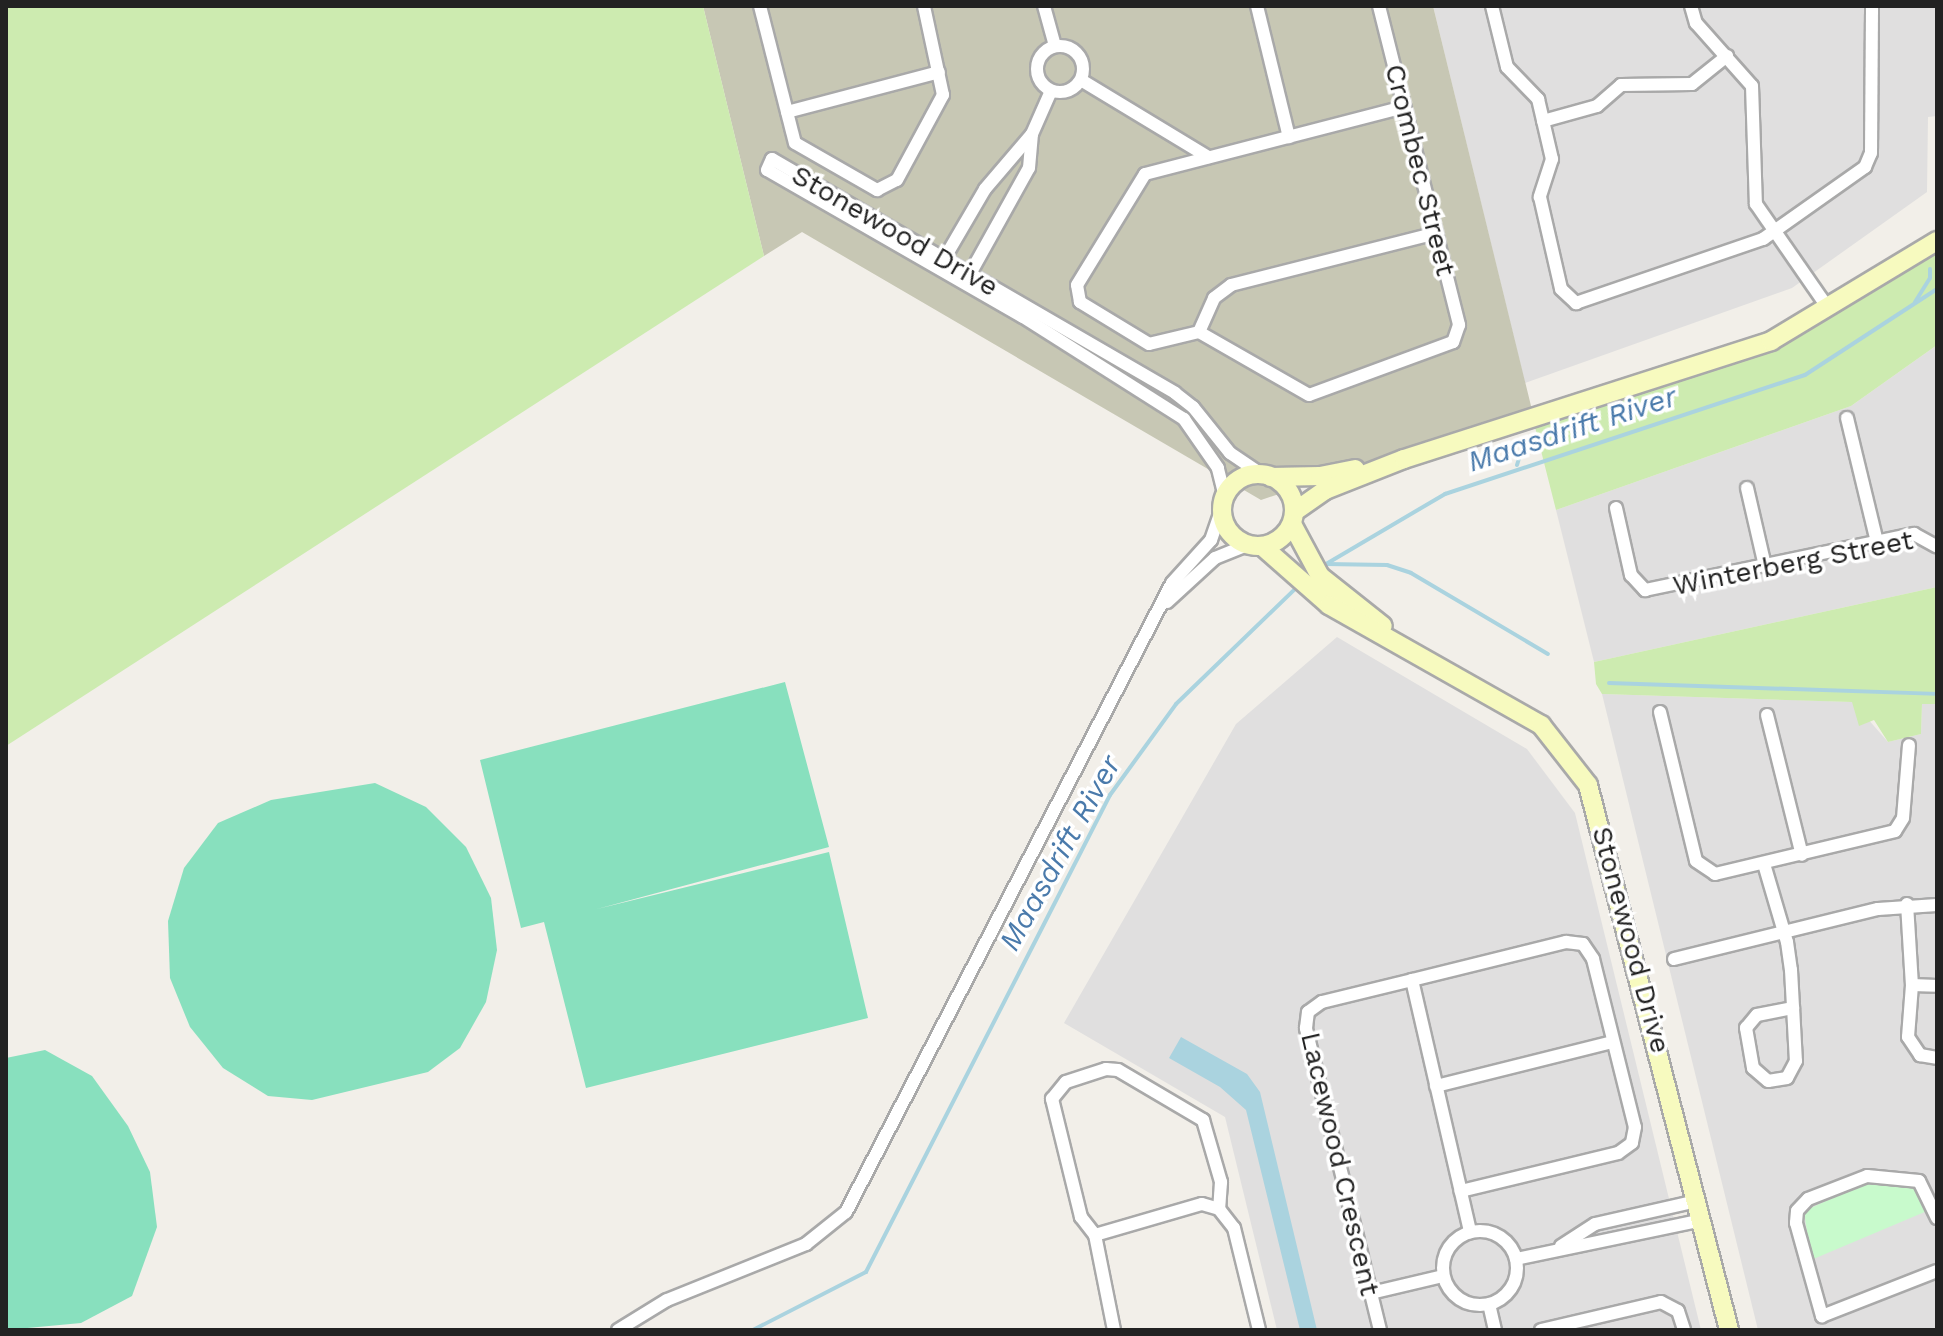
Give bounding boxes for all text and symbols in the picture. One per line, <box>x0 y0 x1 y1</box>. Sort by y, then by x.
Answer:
street label: Crombec Street <box>1377 61 1463 279</box>
street label: Stonewood Drive <box>786 158 1004 304</box>
water label: Maasdrift River <box>1463 378 1681 480</box>
street label: Winterberg Street <box>1670 523 1916 603</box>
water label: Maasdrift River <box>991 749 1129 957</box>
street label: Stonewood Drive <box>1585 823 1677 1057</box>
street label: Lacewood Crescent <box>1293 1029 1387 1299</box>

